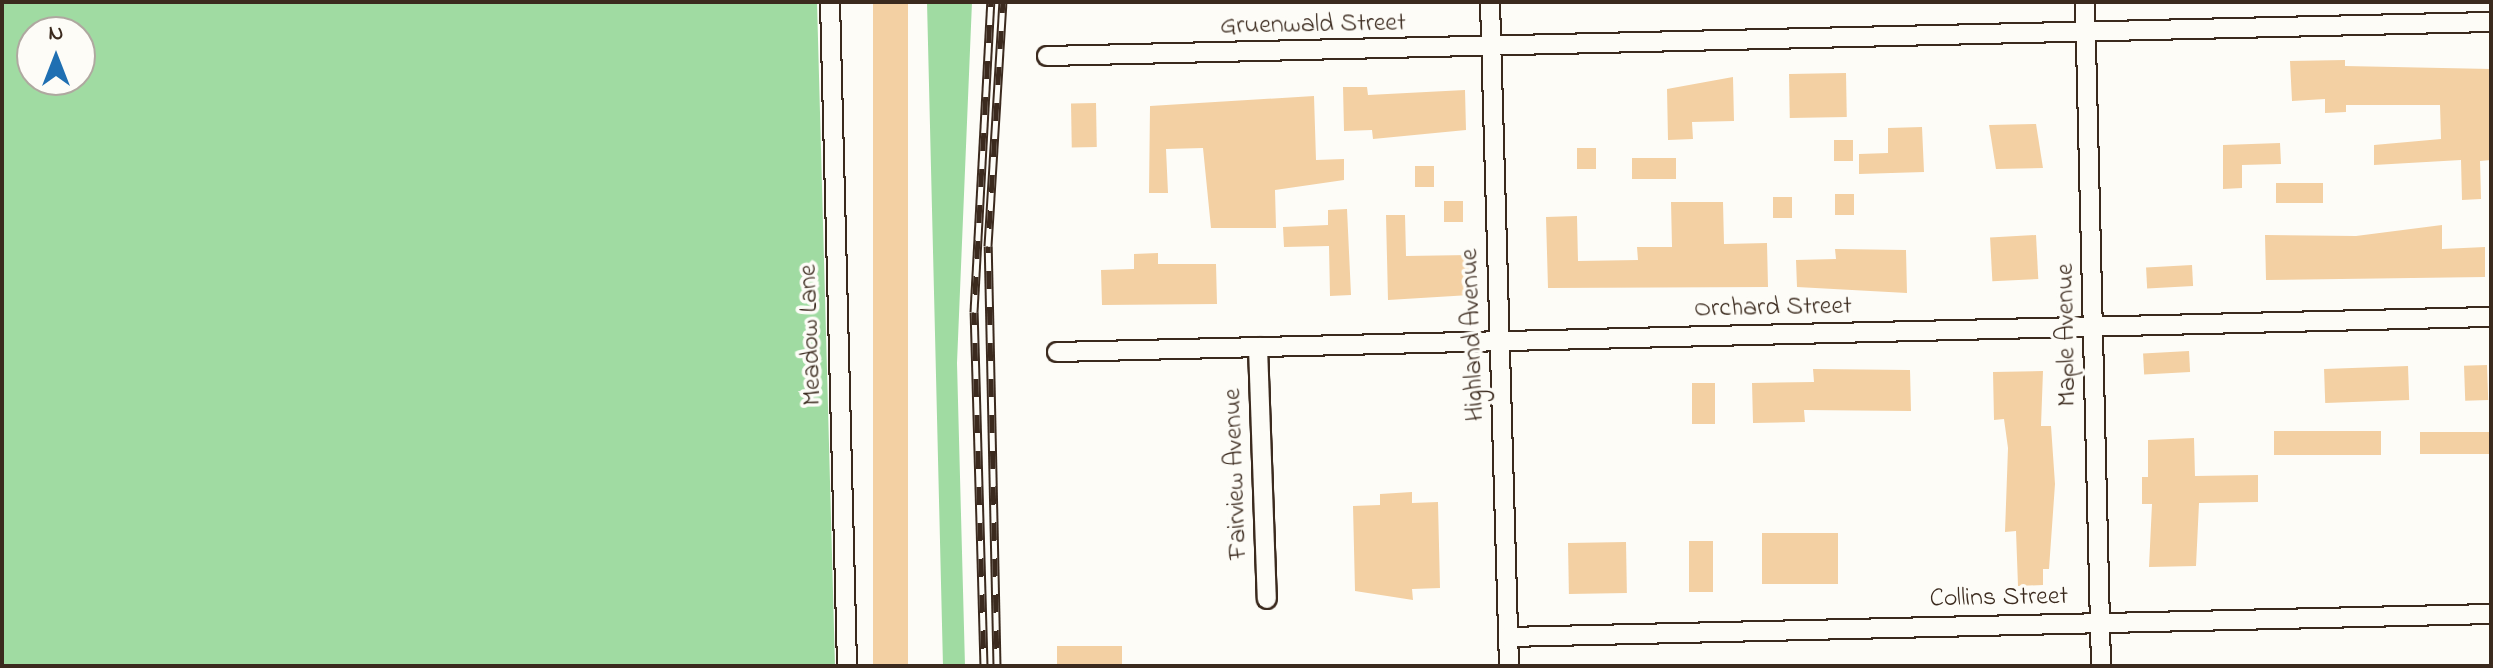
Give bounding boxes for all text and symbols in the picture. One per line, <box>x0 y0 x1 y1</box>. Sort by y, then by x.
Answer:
street label: Gruenwald Street <box>1220 9 1406 43</box>
north arrow <box>16 16 96 96</box>
text: N <box>49 18 63 50</box>
street label: Highland Avenue <box>1455 248 1493 422</box>
street label: Maple Avenue <box>2051 263 2085 407</box>
street label: Meadow Lane <box>794 264 830 406</box>
street label: Orchard Street <box>1694 292 1852 326</box>
street label: Fairview Avenue <box>1218 388 1256 560</box>
street label: Collins Street <box>1929 582 2069 616</box>

